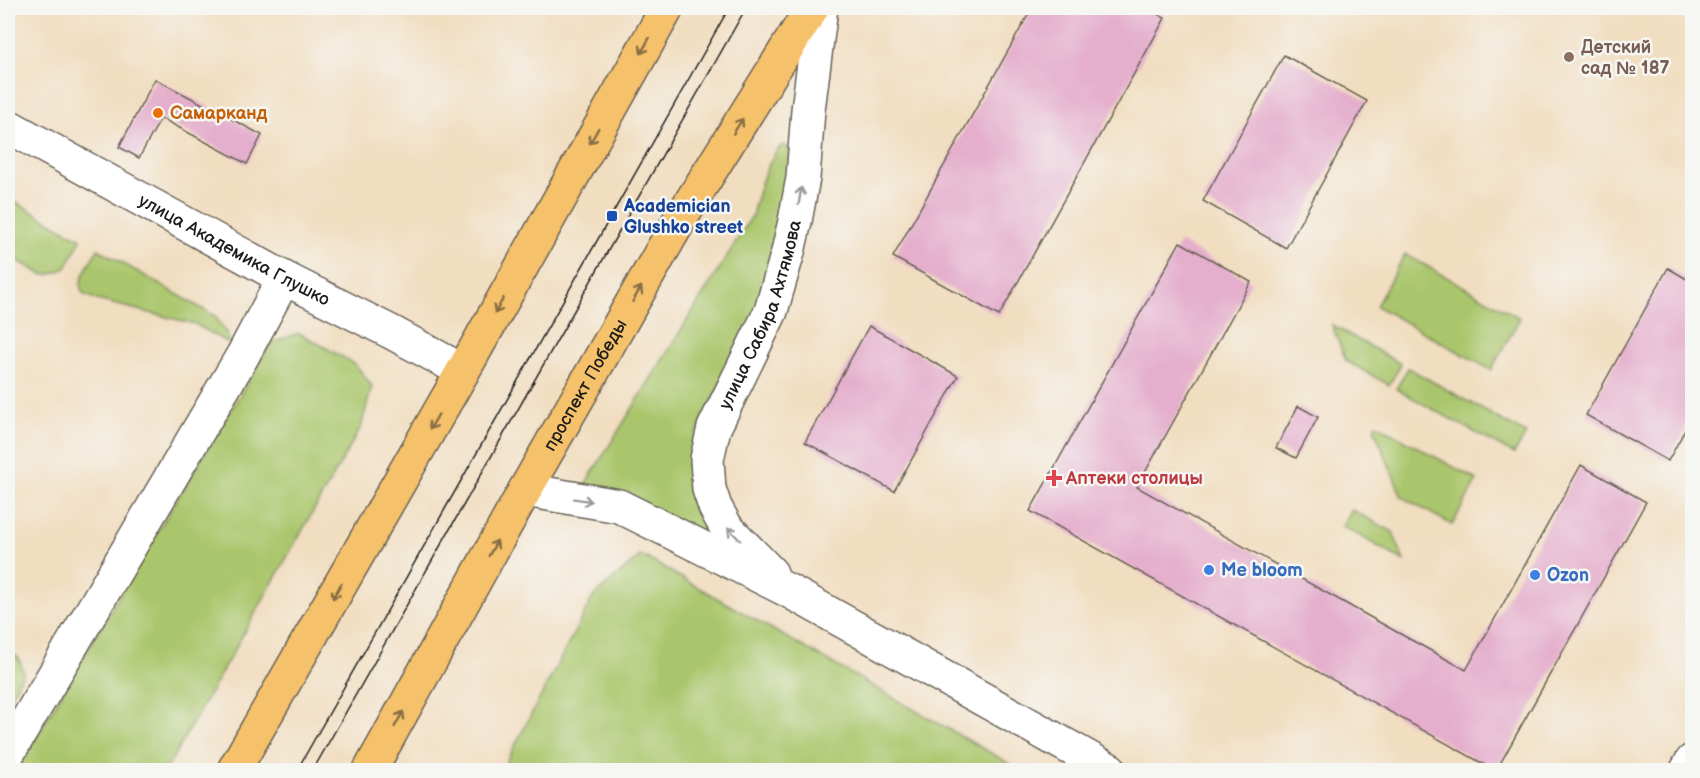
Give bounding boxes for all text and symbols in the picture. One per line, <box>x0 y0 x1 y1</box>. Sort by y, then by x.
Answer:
one-way arrow <box>639 37 650 55</box>
place label: Детский сад № 187 <box>1581 37 1669 79</box>
marker: Детский сад № 187 <box>1562 50 1576 64</box>
place label: Самарканд <box>170 103 267 124</box>
marker: Самарканд <box>151 106 165 120</box>
one-way arrow <box>732 118 744 135</box>
one-way arrow <box>588 127 600 144</box>
one-way arrow <box>794 187 805 206</box>
street label: улица Академика Глушко <box>135 190 333 310</box>
place label: Academician Glushko street <box>623 196 743 238</box>
marker: Academician Glushko street <box>605 209 619 223</box>
street label: улица Сабира Ахтямова <box>715 218 806 413</box>
one-way arrow <box>632 285 644 302</box>
one-way arrow <box>493 297 504 315</box>
street label: проспект Победы <box>539 315 632 455</box>
one-way arrow <box>428 413 440 430</box>
place label: Аптеки столицы <box>1065 468 1203 489</box>
marker: Аптеки столицы <box>1047 471 1061 485</box>
one-way arrow <box>572 494 592 505</box>
one-way arrow <box>726 527 741 542</box>
one-way arrow <box>488 540 499 558</box>
place label: Me bloom <box>1221 560 1303 581</box>
marker: Me bloom <box>1202 563 1216 577</box>
place label: Ozon <box>1547 565 1589 586</box>
marker: Ozon <box>1528 568 1542 582</box>
one-way arrow <box>331 582 343 599</box>
one-way arrow <box>393 711 405 728</box>

